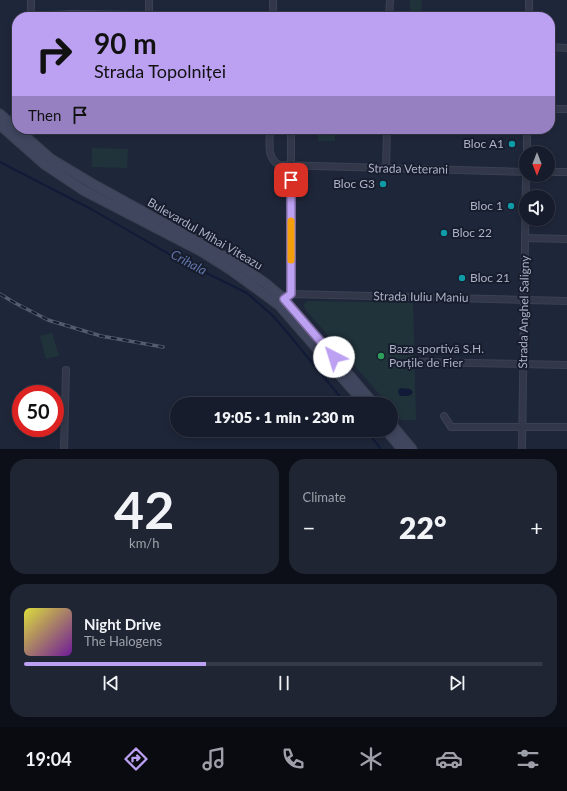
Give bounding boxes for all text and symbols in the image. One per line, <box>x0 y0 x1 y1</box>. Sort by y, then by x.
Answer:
text: 90 m <box>94 26 157 60</box>
icon: right <box>28 28 80 80</box>
text: Strada Topolniței <box>94 60 226 82</box>
icon: arrive <box>69 104 91 126</box>
text: Then <box>28 106 61 124</box>
place label: Bloc A1 <box>463 136 504 151</box>
marker: Bloc A1 <box>507 139 517 149</box>
north arrow <box>519 146 555 182</box>
map controls <box>519 146 555 226</box>
street label: Strada Veterani <box>368 160 448 177</box>
pin <box>274 163 308 197</box>
icon: arrive <box>280 169 302 191</box>
place label: Bloc G3 <box>333 176 375 191</box>
marker: Bloc G3 <box>378 179 388 189</box>
button: sound <box>519 190 555 226</box>
street label: Bulevardul Mihai Viteazu <box>145 194 266 273</box>
place label: Bloc 1 <box>470 198 503 213</box>
marker: Bloc 1 <box>506 201 516 211</box>
place label: Bloc 22 <box>452 225 492 240</box>
marker: Bloc 22 <box>439 228 449 238</box>
water label: Crihala <box>168 246 210 278</box>
street label: Strada Anghel Saligny <box>515 254 532 369</box>
place label: Bloc 21 <box>470 270 510 285</box>
marker: Bloc 21 <box>457 273 467 283</box>
street label: Strada Iuliu Maniu <box>373 288 469 305</box>
position arrow <box>313 336 355 378</box>
place label: Baza sportivă S.H. Porțile de Fier <box>389 341 484 370</box>
marker: Baza sportivă S.H. Porțile de Fier <box>376 351 386 361</box>
speed limit sign: 50 <box>12 385 64 437</box>
text: 19:05 · 1 min · 230 m <box>213 408 355 426</box>
text: 42 <box>114 478 174 540</box>
text: Climate <box>303 489 346 505</box>
text: 22° <box>399 509 446 545</box>
text: − <box>303 514 315 541</box>
text: + <box>530 514 543 541</box>
text: km/h <box>129 535 159 551</box>
text: Night Drive <box>84 615 161 633</box>
text: The Halogens <box>84 633 162 649</box>
icon: previous <box>100 672 122 694</box>
icon: pause <box>273 672 295 694</box>
icon: next <box>446 672 468 694</box>
icon: directions <box>122 745 150 773</box>
icon: music <box>200 745 228 773</box>
icon: phone <box>279 745 307 773</box>
icon: climate <box>357 745 385 773</box>
icon: car <box>435 745 463 773</box>
icon: filters <box>514 745 542 773</box>
text: 19:04 <box>25 748 72 770</box>

